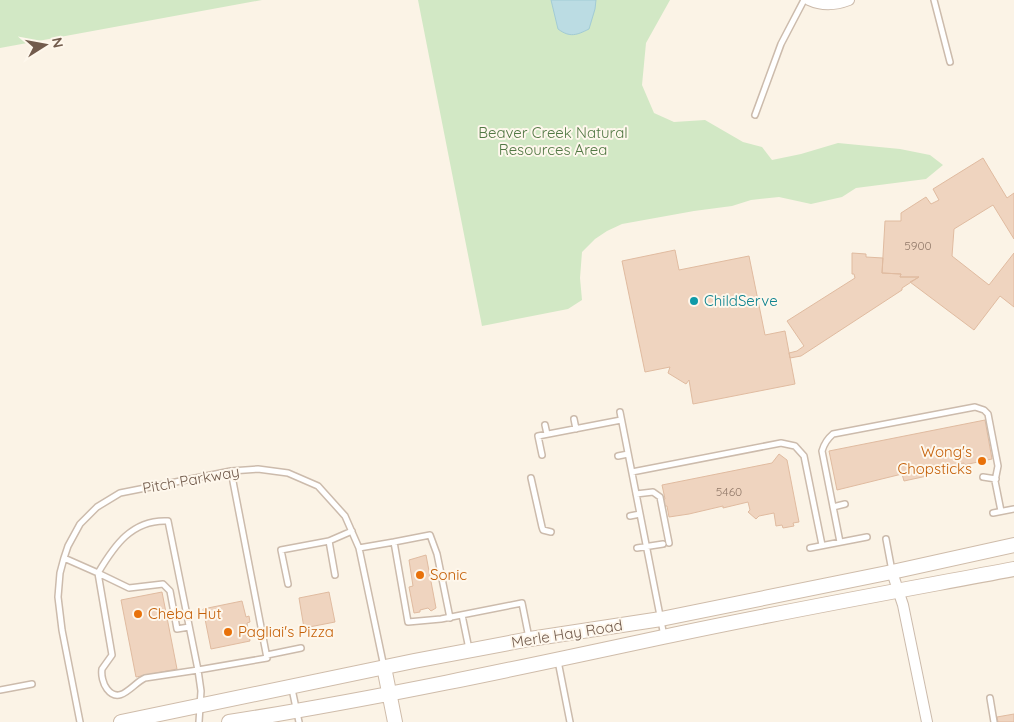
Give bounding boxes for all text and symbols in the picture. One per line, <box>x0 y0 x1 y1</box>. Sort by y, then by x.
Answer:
north arrow <box>20 20 70 70</box>
text: N <box>48 36 68 49</box>
park label: Beaver Creek Natural Resources Area <box>478 123 628 159</box>
house number: 5900 <box>904 238 932 253</box>
place label: ChildServe <box>704 291 778 310</box>
marker: ChildServe <box>688 295 700 307</box>
place label: Wong's Chopsticks <box>897 442 972 478</box>
marker: Wong's Chopsticks <box>976 455 988 467</box>
street label: Pitch Parkway <box>141 462 241 497</box>
house number: 5460 <box>716 484 742 499</box>
place label: Sonic <box>430 565 467 584</box>
marker: Sonic <box>414 569 426 581</box>
place label: Cheba Hut <box>148 604 222 623</box>
marker: Cheba Hut <box>132 608 144 620</box>
street label: Merle Hay Road <box>510 615 624 652</box>
place label: Pagliai's Pizza <box>238 622 334 641</box>
marker: Pagliai's Pizza <box>222 626 234 638</box>

